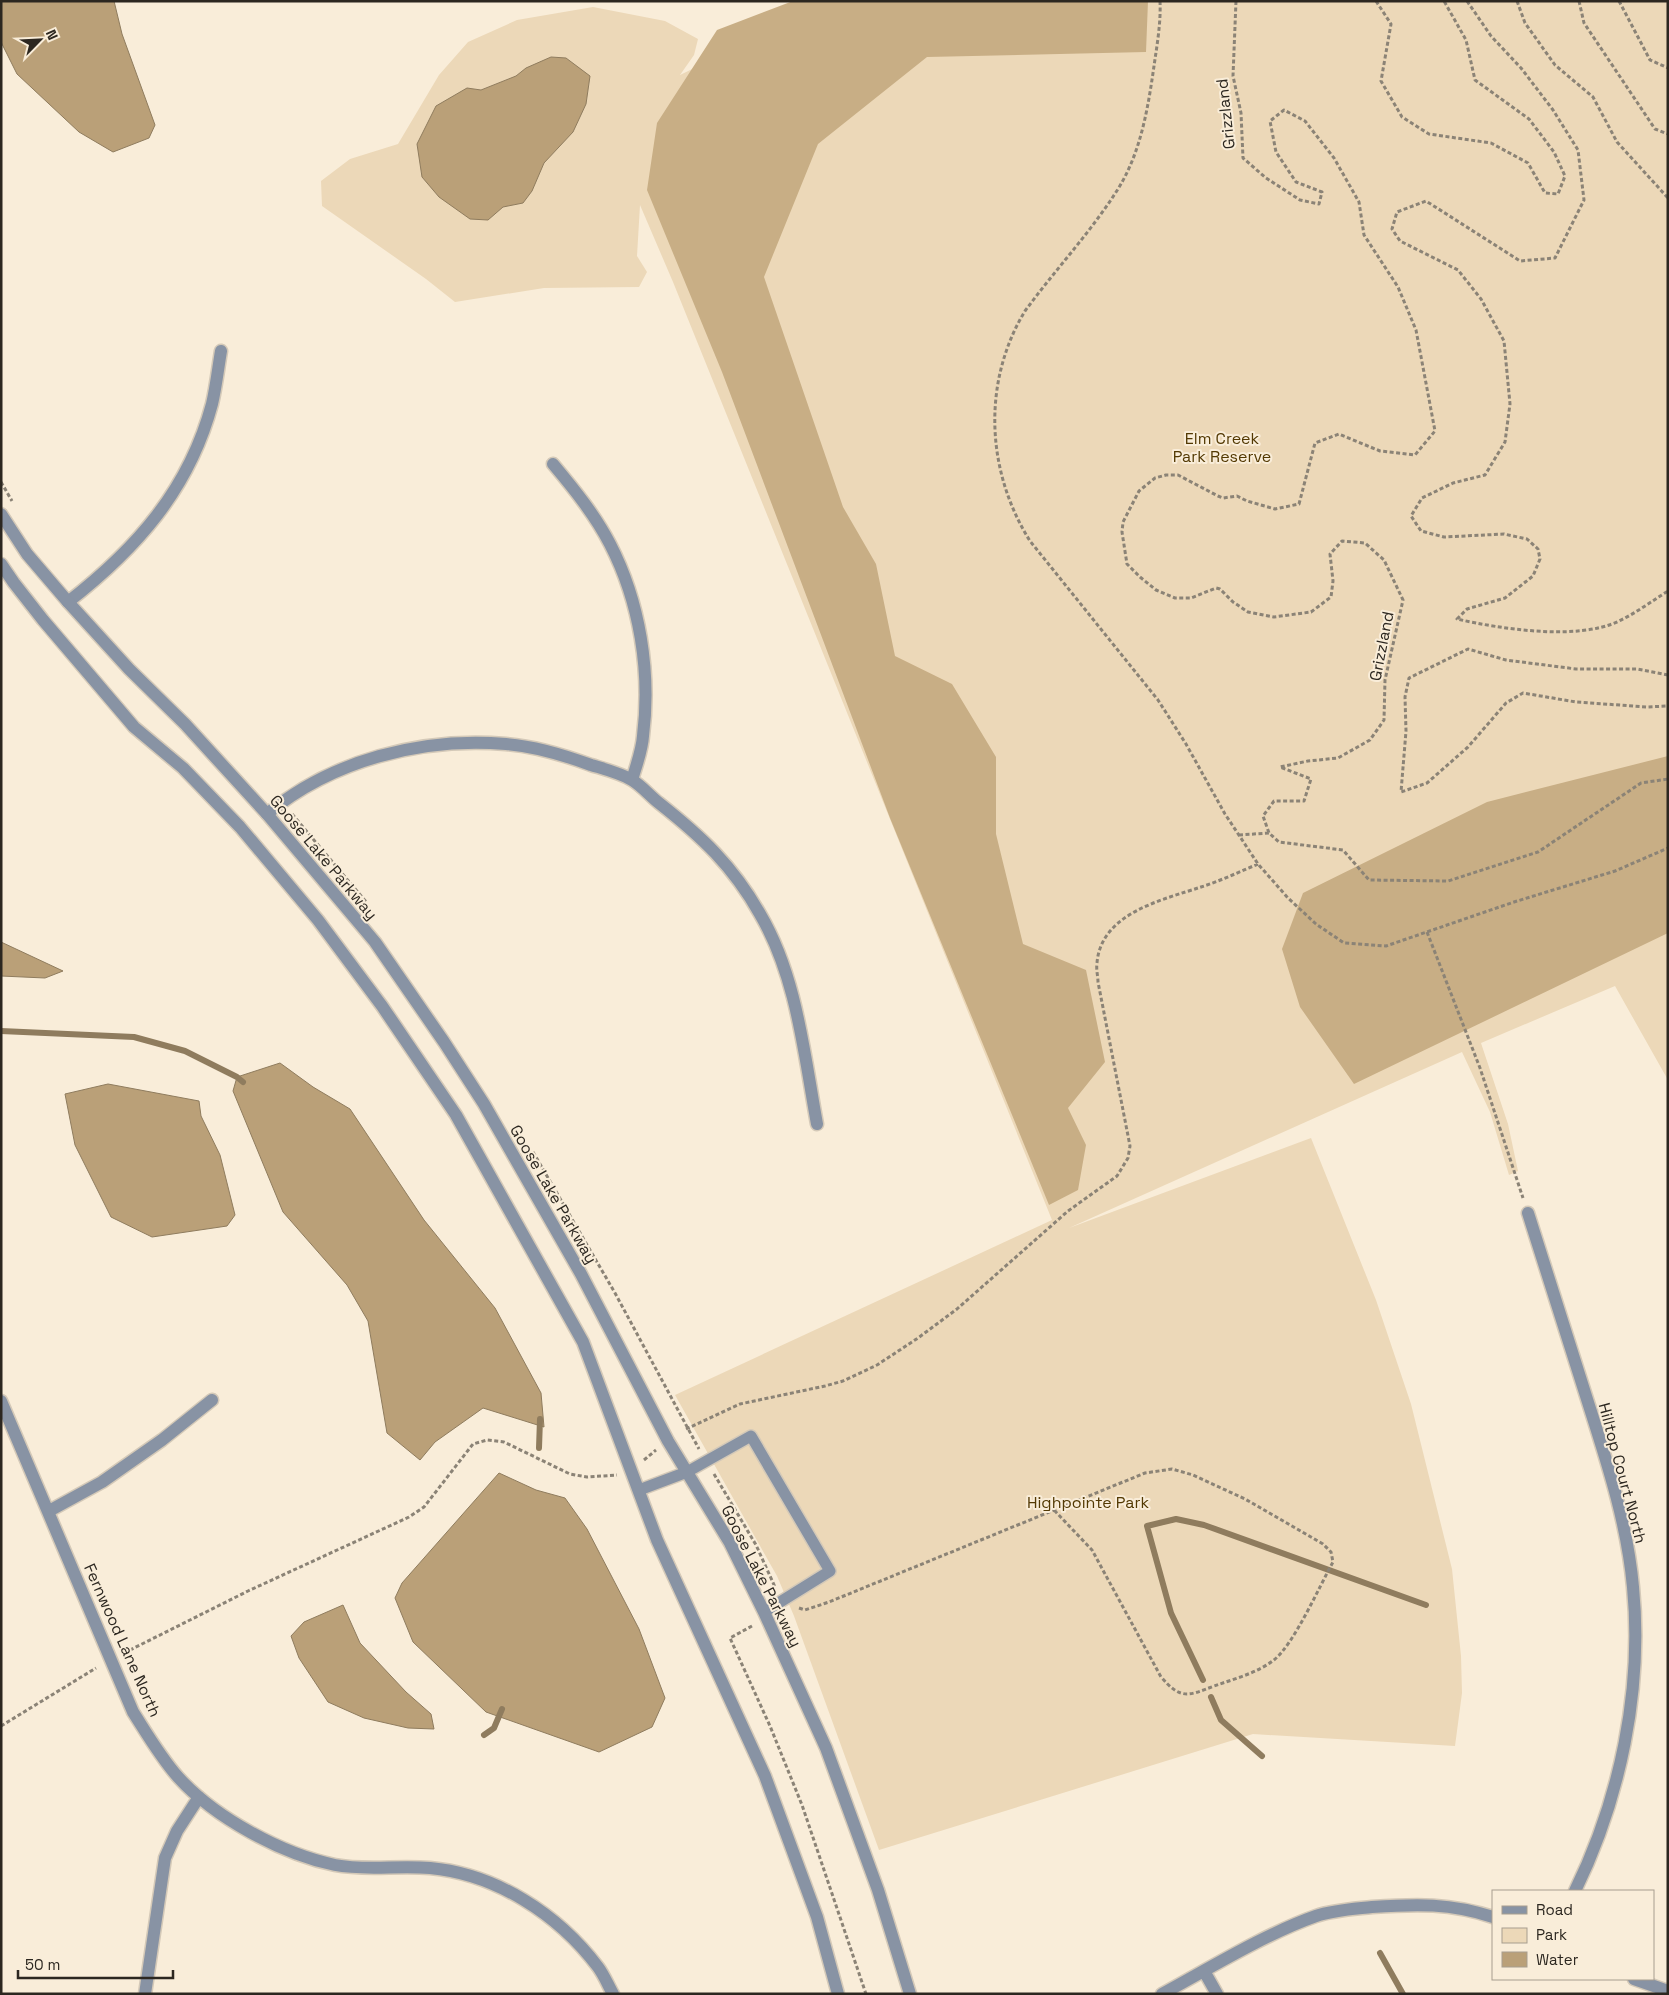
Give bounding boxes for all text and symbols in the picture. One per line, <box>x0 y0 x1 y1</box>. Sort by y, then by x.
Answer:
north arrow <box>15 15 65 65</box>
text: N <box>42 27 62 43</box>
street label: Grizzland <box>1211 78 1240 150</box>
park label: Elm Creek Park Reserve <box>1173 428 1271 467</box>
street label: Grizzland <box>1364 610 1399 683</box>
street label: Goose Lake Parkway <box>265 791 382 924</box>
street label: Goose Lake Parkway <box>505 1121 602 1267</box>
street label: Hilltop Court North <box>1594 1400 1651 1546</box>
park label: Highpointe Park <box>1027 1492 1149 1513</box>
street label: Goose Lake Parkway <box>717 1502 807 1651</box>
street label: Fernwood Lane North <box>79 1560 166 1720</box>
legend <box>1492 1890 1654 1980</box>
text: Road <box>1536 1900 1573 1919</box>
text: Park <box>1536 1925 1567 1944</box>
scale bar <box>18 1948 172 1980</box>
text: Water <box>1536 1950 1579 1969</box>
text: 50 m <box>25 1955 60 1974</box>

